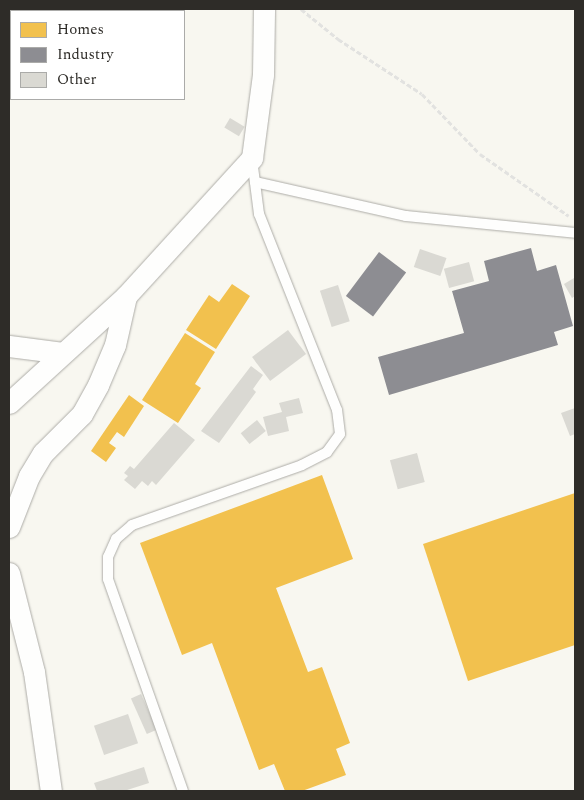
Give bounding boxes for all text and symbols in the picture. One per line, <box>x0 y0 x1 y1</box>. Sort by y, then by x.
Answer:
legend <box>10 10 185 100</box>
text: Homes <box>57 18 104 41</box>
text: Industry <box>57 43 113 66</box>
text: Other <box>57 68 96 91</box>

